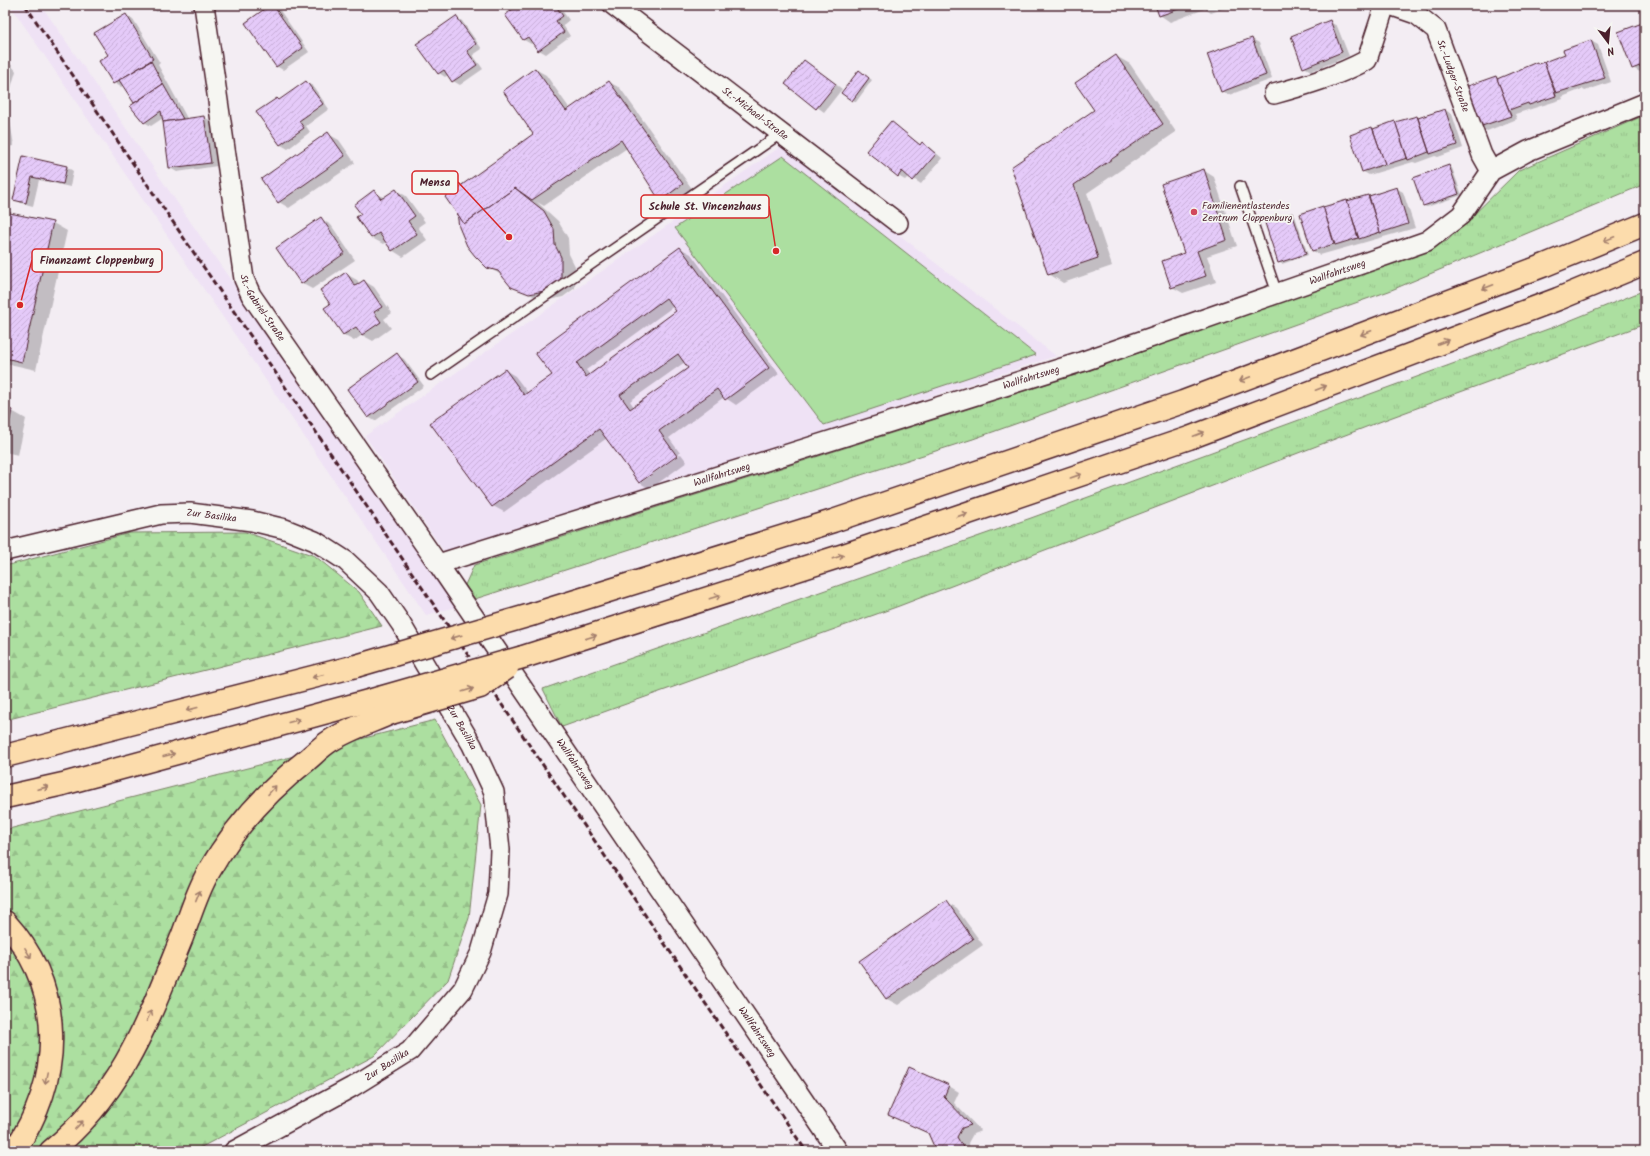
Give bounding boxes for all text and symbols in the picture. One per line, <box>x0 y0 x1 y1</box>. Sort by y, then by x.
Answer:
north arrow <box>1588 22 1628 62</box>
street label: St.-Ludger-Straße <box>1432 37 1474 115</box>
text: N <box>1605 41 1616 60</box>
street label: St.-Michael-Straße <box>719 83 792 145</box>
callout: Mensa <box>412 171 458 194</box>
text: Mensa <box>420 174 451 192</box>
callout: Schule St. Vincenzhaus <box>641 195 769 218</box>
text: Schule St. Vincenzhaus <box>649 198 762 216</box>
place label: Familienentlastendes Zentrum Cloppenburg <box>1202 198 1293 226</box>
marker: Familienentlastendes Zentrum Cloppenburg <box>1189 207 1199 217</box>
one-way arrow <box>1603 236 1615 243</box>
callout: Finanzamt Cloppenburg <box>32 249 162 272</box>
text: Finanzamt Cloppenburg <box>40 252 154 270</box>
street label: Wallfahrtsweg <box>1307 255 1368 290</box>
street label: St.-Gabriel-Straße <box>235 273 289 345</box>
one-way arrow <box>1482 283 1494 291</box>
one-way arrow <box>1361 329 1373 337</box>
one-way arrow <box>1436 338 1448 346</box>
street label: Wallfahrtsweg <box>1001 361 1062 394</box>
one-way arrow <box>1239 375 1251 383</box>
one-way arrow <box>1314 384 1326 392</box>
one-way arrow <box>1193 430 1206 437</box>
street label: Wallfahrtsweg <box>692 458 753 491</box>
one-way arrow <box>1070 472 1083 479</box>
street label: Zur Basilika <box>186 505 238 527</box>
one-way arrow <box>955 511 967 519</box>
one-way arrow <box>832 553 845 560</box>
one-way arrow <box>708 593 721 600</box>
one-way arrow <box>584 633 597 640</box>
one-way arrow <box>450 634 463 641</box>
one-way arrow <box>312 673 325 680</box>
one-way arrow <box>462 686 475 693</box>
street label: Zur Basilika <box>442 702 481 753</box>
one-way arrow <box>186 706 199 713</box>
one-way arrow <box>287 717 300 724</box>
street label: Wallfahrtsweg <box>552 735 598 793</box>
one-way arrow <box>162 751 175 758</box>
one-way arrow <box>36 784 49 792</box>
one-way arrow <box>267 784 276 795</box>
one-way arrow <box>195 890 203 902</box>
one-way arrow <box>24 947 32 959</box>
street label: Wallfahrtsweg <box>734 1003 780 1061</box>
one-way arrow <box>146 1011 154 1023</box>
street label: Zur Basilika <box>362 1044 413 1085</box>
one-way arrow <box>41 1072 49 1085</box>
one-way arrow <box>74 1120 84 1130</box>

